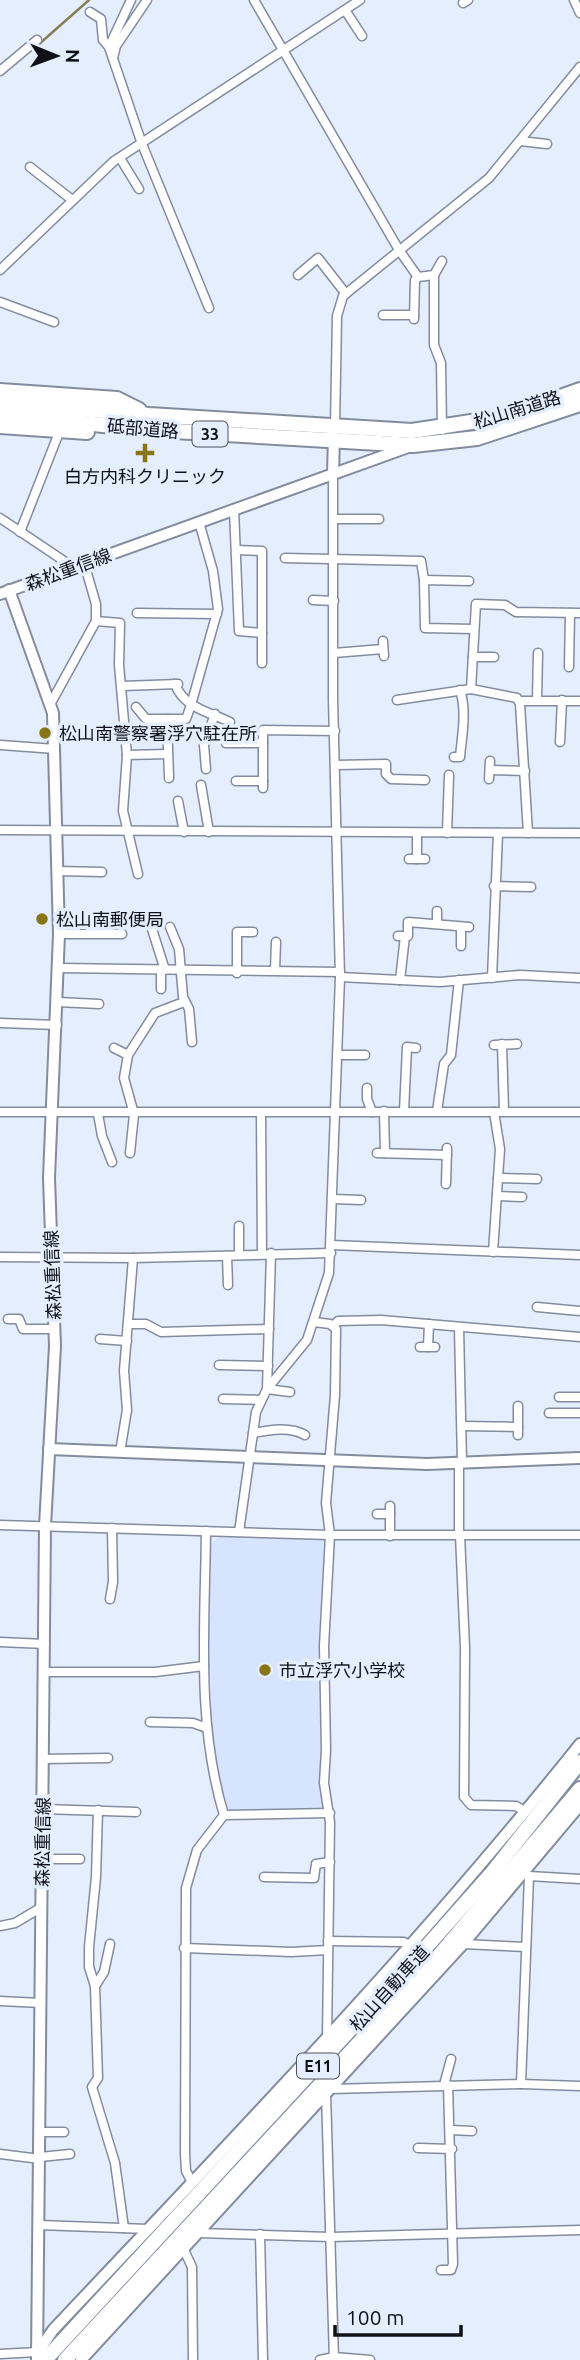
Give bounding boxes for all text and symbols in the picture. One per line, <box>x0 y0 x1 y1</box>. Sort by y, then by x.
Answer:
north arrow <box>21 21 91 91</box>
text: N <box>62 49 84 64</box>
street label: 松山南道路 <box>471 386 563 432</box>
street label: 砥部道路 <box>106 415 180 441</box>
road number: 33 <box>192 422 228 446</box>
marker: 白方内科クリニック <box>135 443 155 463</box>
place label: 白方内科クリニック <box>64 466 226 486</box>
street label: 森松重信線 <box>22 544 114 594</box>
place label: 松山南警察署浮穴駐在所 <box>59 723 257 743</box>
marker: 松山南警察署浮穴駐在所 <box>37 725 53 741</box>
place label: 松山南郵便局 <box>56 909 164 929</box>
marker: 松山南郵便局 <box>34 911 50 927</box>
street label: 森松重信線 <box>40 1230 64 1320</box>
place label: 市立浮穴小学校 <box>279 1660 405 1680</box>
marker: 市立浮穴小学校 <box>257 1662 273 1678</box>
street label: 森松重信線 <box>31 1797 53 1887</box>
street label: 松山自動車道 <box>345 1941 433 2035</box>
road number: E11 <box>297 2054 339 2078</box>
scale bar <box>335 2294 461 2338</box>
text: 100 m <box>346 2305 404 2329</box>

